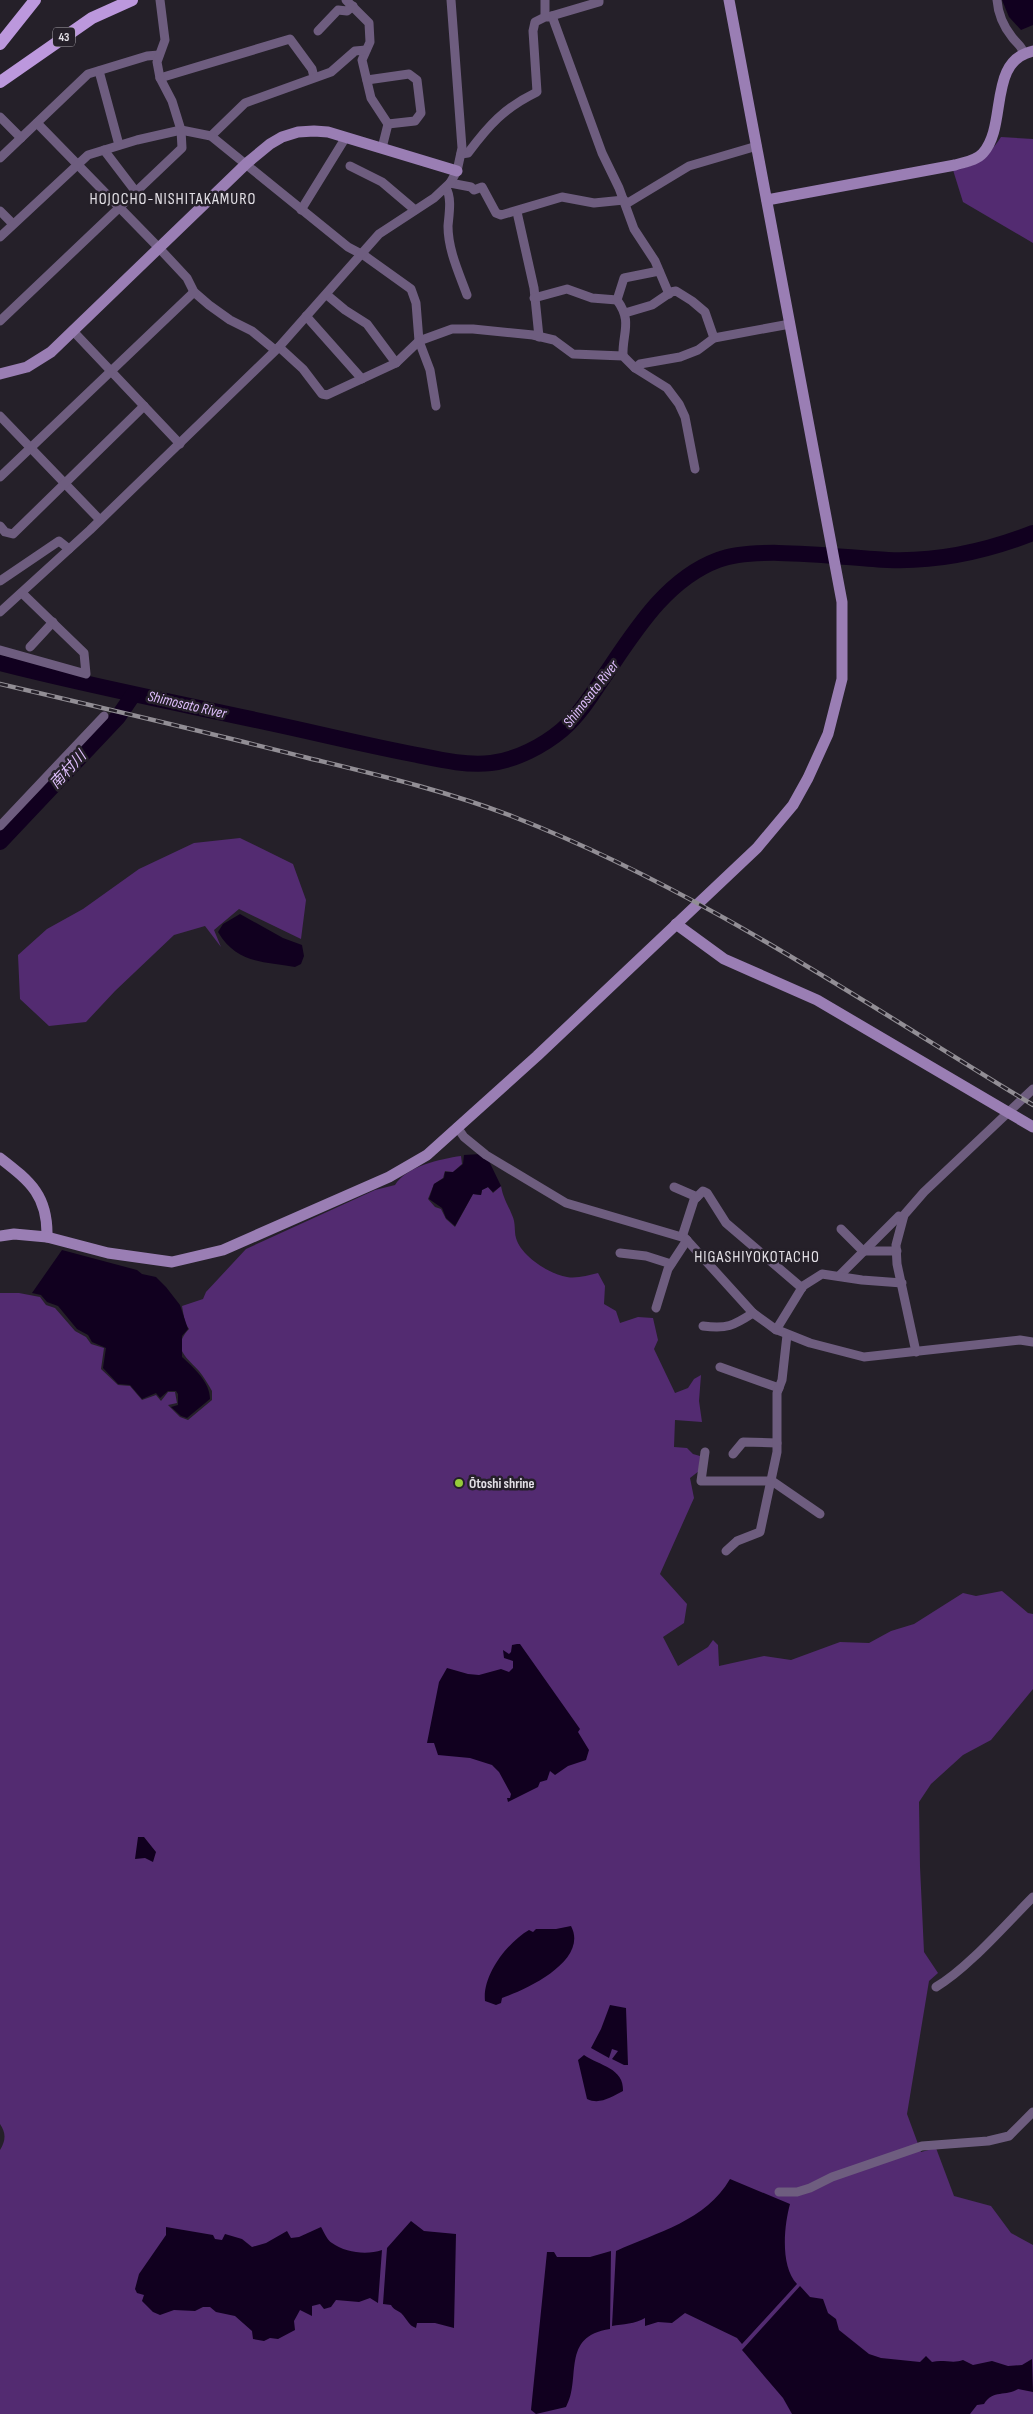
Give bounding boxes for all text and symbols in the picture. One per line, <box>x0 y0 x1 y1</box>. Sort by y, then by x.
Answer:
road number: 43 <box>53 28 75 46</box>
district label: HOJOCHO-NISHITAKAMURO <box>90 190 256 209</box>
water label: Shimosato River <box>559 656 624 731</box>
water label: Shimosato River <box>146 687 229 723</box>
water label: 南村川 <box>46 746 92 793</box>
district label: HIGASHIYOKOTACHO <box>694 1248 820 1267</box>
place label: Ōtoshi shrine <box>469 1475 535 1492</box>
marker: Ōtoshi shrine <box>453 1477 465 1489</box>

